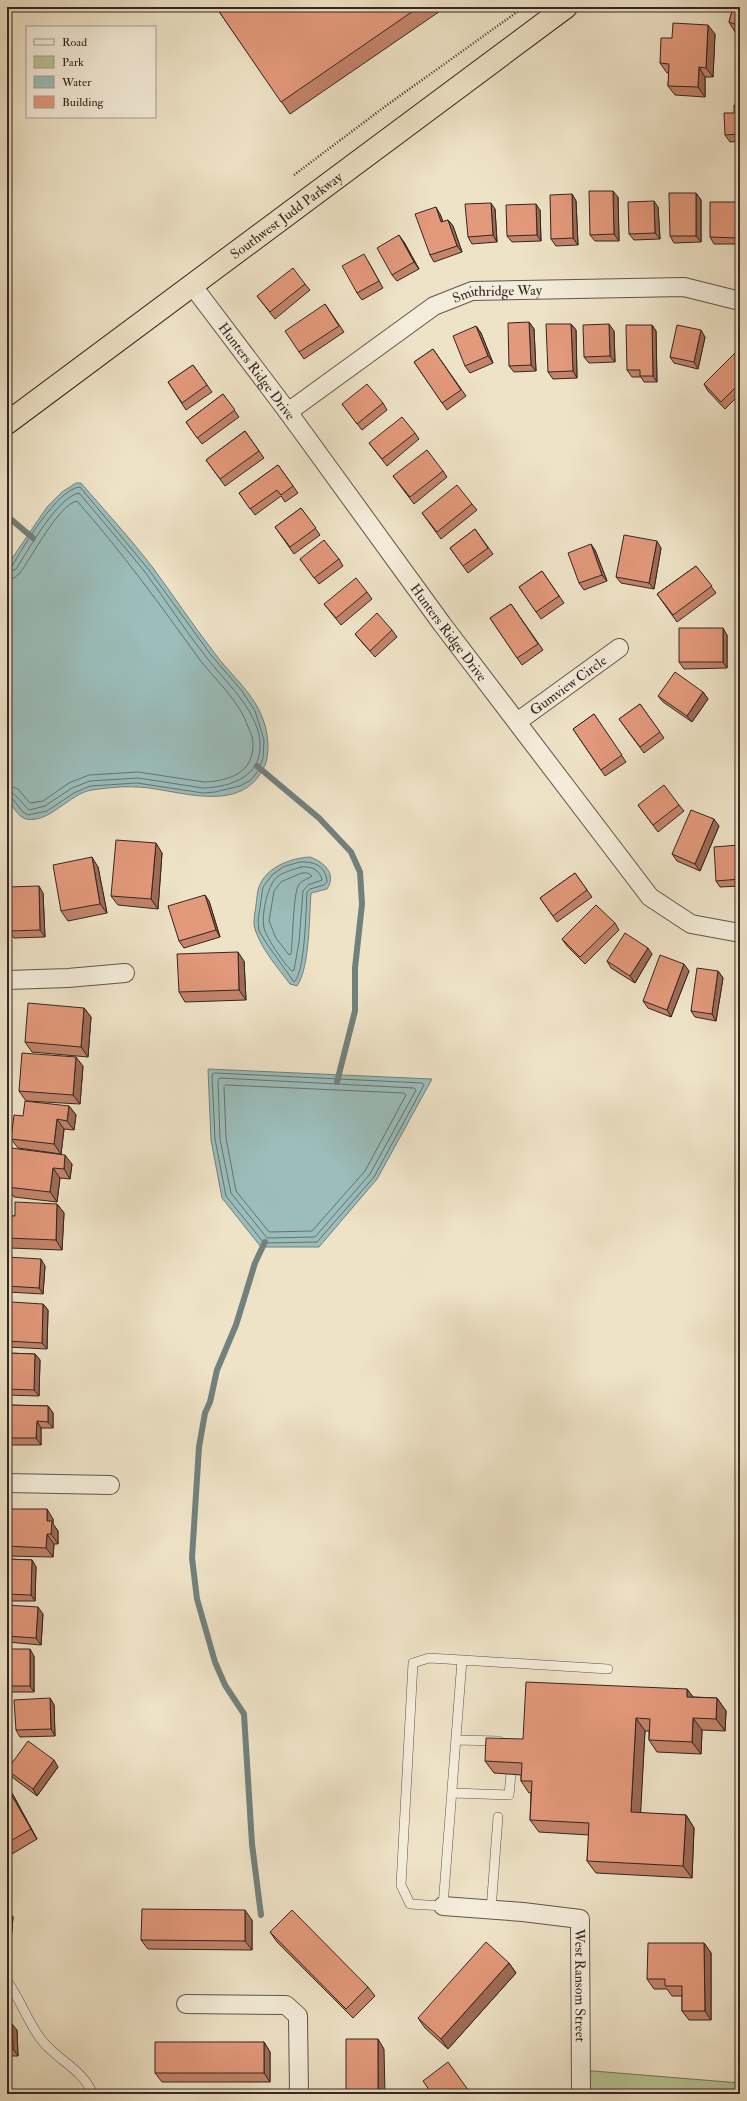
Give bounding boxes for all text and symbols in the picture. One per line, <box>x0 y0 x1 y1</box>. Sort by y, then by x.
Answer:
legend <box>26 26 156 118</box>
text: Road <box>62 35 87 50</box>
text: Park <box>62 55 84 70</box>
text: Water <box>61 75 92 90</box>
text: Building <box>62 95 105 110</box>
street label: Southwest Judd Parkway <box>227 168 347 263</box>
street label: Smithridge Way <box>450 282 543 307</box>
street label: Hunters Ridge Drive <box>215 319 299 424</box>
street label: Hunters Ridge Drive <box>407 580 491 685</box>
street label: Gumview Circle <box>527 652 610 719</box>
street label: West Ransom Street <box>571 1928 589 2043</box>

